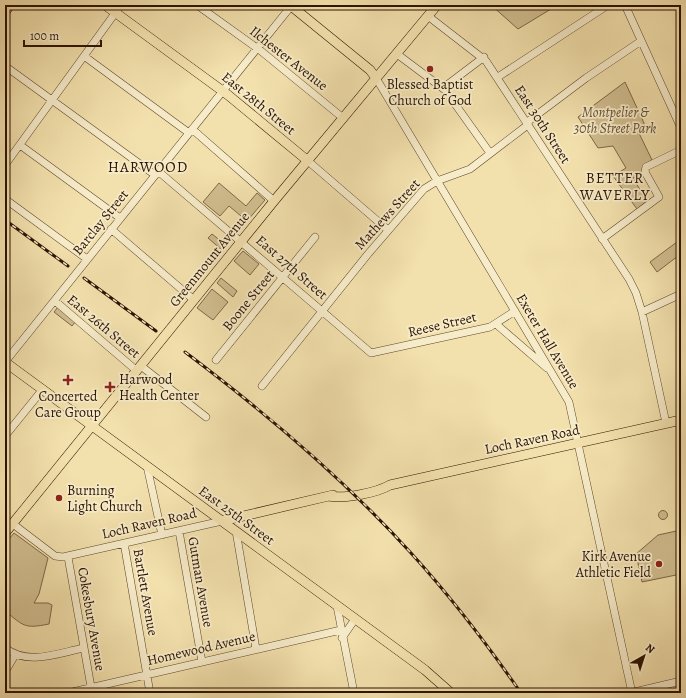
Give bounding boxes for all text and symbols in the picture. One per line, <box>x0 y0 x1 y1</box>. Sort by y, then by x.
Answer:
scale bar <box>24 22 101 48</box>
street label: Ilchester Avenue <box>246 22 332 95</box>
text: 100 m <box>30 28 59 44</box>
marker: Blessed Baptist Church of God <box>425 64 435 74</box>
street label: East 28th Street <box>218 68 300 139</box>
place label: Blessed Baptist Church of God <box>387 75 474 110</box>
street label: East 30th Street <box>510 81 575 168</box>
park label: Montpelier & 30th Street Park <box>573 103 656 138</box>
district label: HARWOOD <box>108 157 188 177</box>
district label: BETTER WAVERLY <box>579 168 650 205</box>
street label: Mathews Street <box>350 175 425 254</box>
street label: Barclay Street <box>68 185 133 259</box>
street label: Greenmount Avenue <box>165 208 254 311</box>
street label: East 27th Street <box>252 231 332 304</box>
street label: Boone Street <box>218 266 279 335</box>
street label: East 26th Street <box>63 290 145 363</box>
street label: Exeter Hall Avenue <box>512 290 584 392</box>
street label: Reese Street <box>406 307 479 342</box>
place label: Harwood Health Center <box>119 370 200 405</box>
marker: Concerted Care Group <box>62 374 74 386</box>
marker: Harwood Health Center <box>104 381 116 393</box>
place label: Concerted Care Group <box>35 387 101 422</box>
street label: Loch Raven Road <box>483 420 582 459</box>
place label: Burning Light Church <box>67 481 143 516</box>
street label: East 25th Street <box>195 481 279 550</box>
marker: Burning Light Church <box>54 493 64 503</box>
street label: Loch Raven Road <box>100 503 199 544</box>
street label: Gutman Avenue <box>183 535 218 629</box>
street label: Bartlett Avenue <box>128 547 163 637</box>
place label: Kirk Avenue Athletic Field <box>575 547 651 582</box>
marker: Kirk Avenue Athletic Field <box>654 559 664 569</box>
street label: Cokesbury Avenue <box>73 566 110 672</box>
street label: Homewood Avenue <box>145 627 257 670</box>
north arrow <box>624 636 664 676</box>
text: N <box>642 640 658 657</box>

